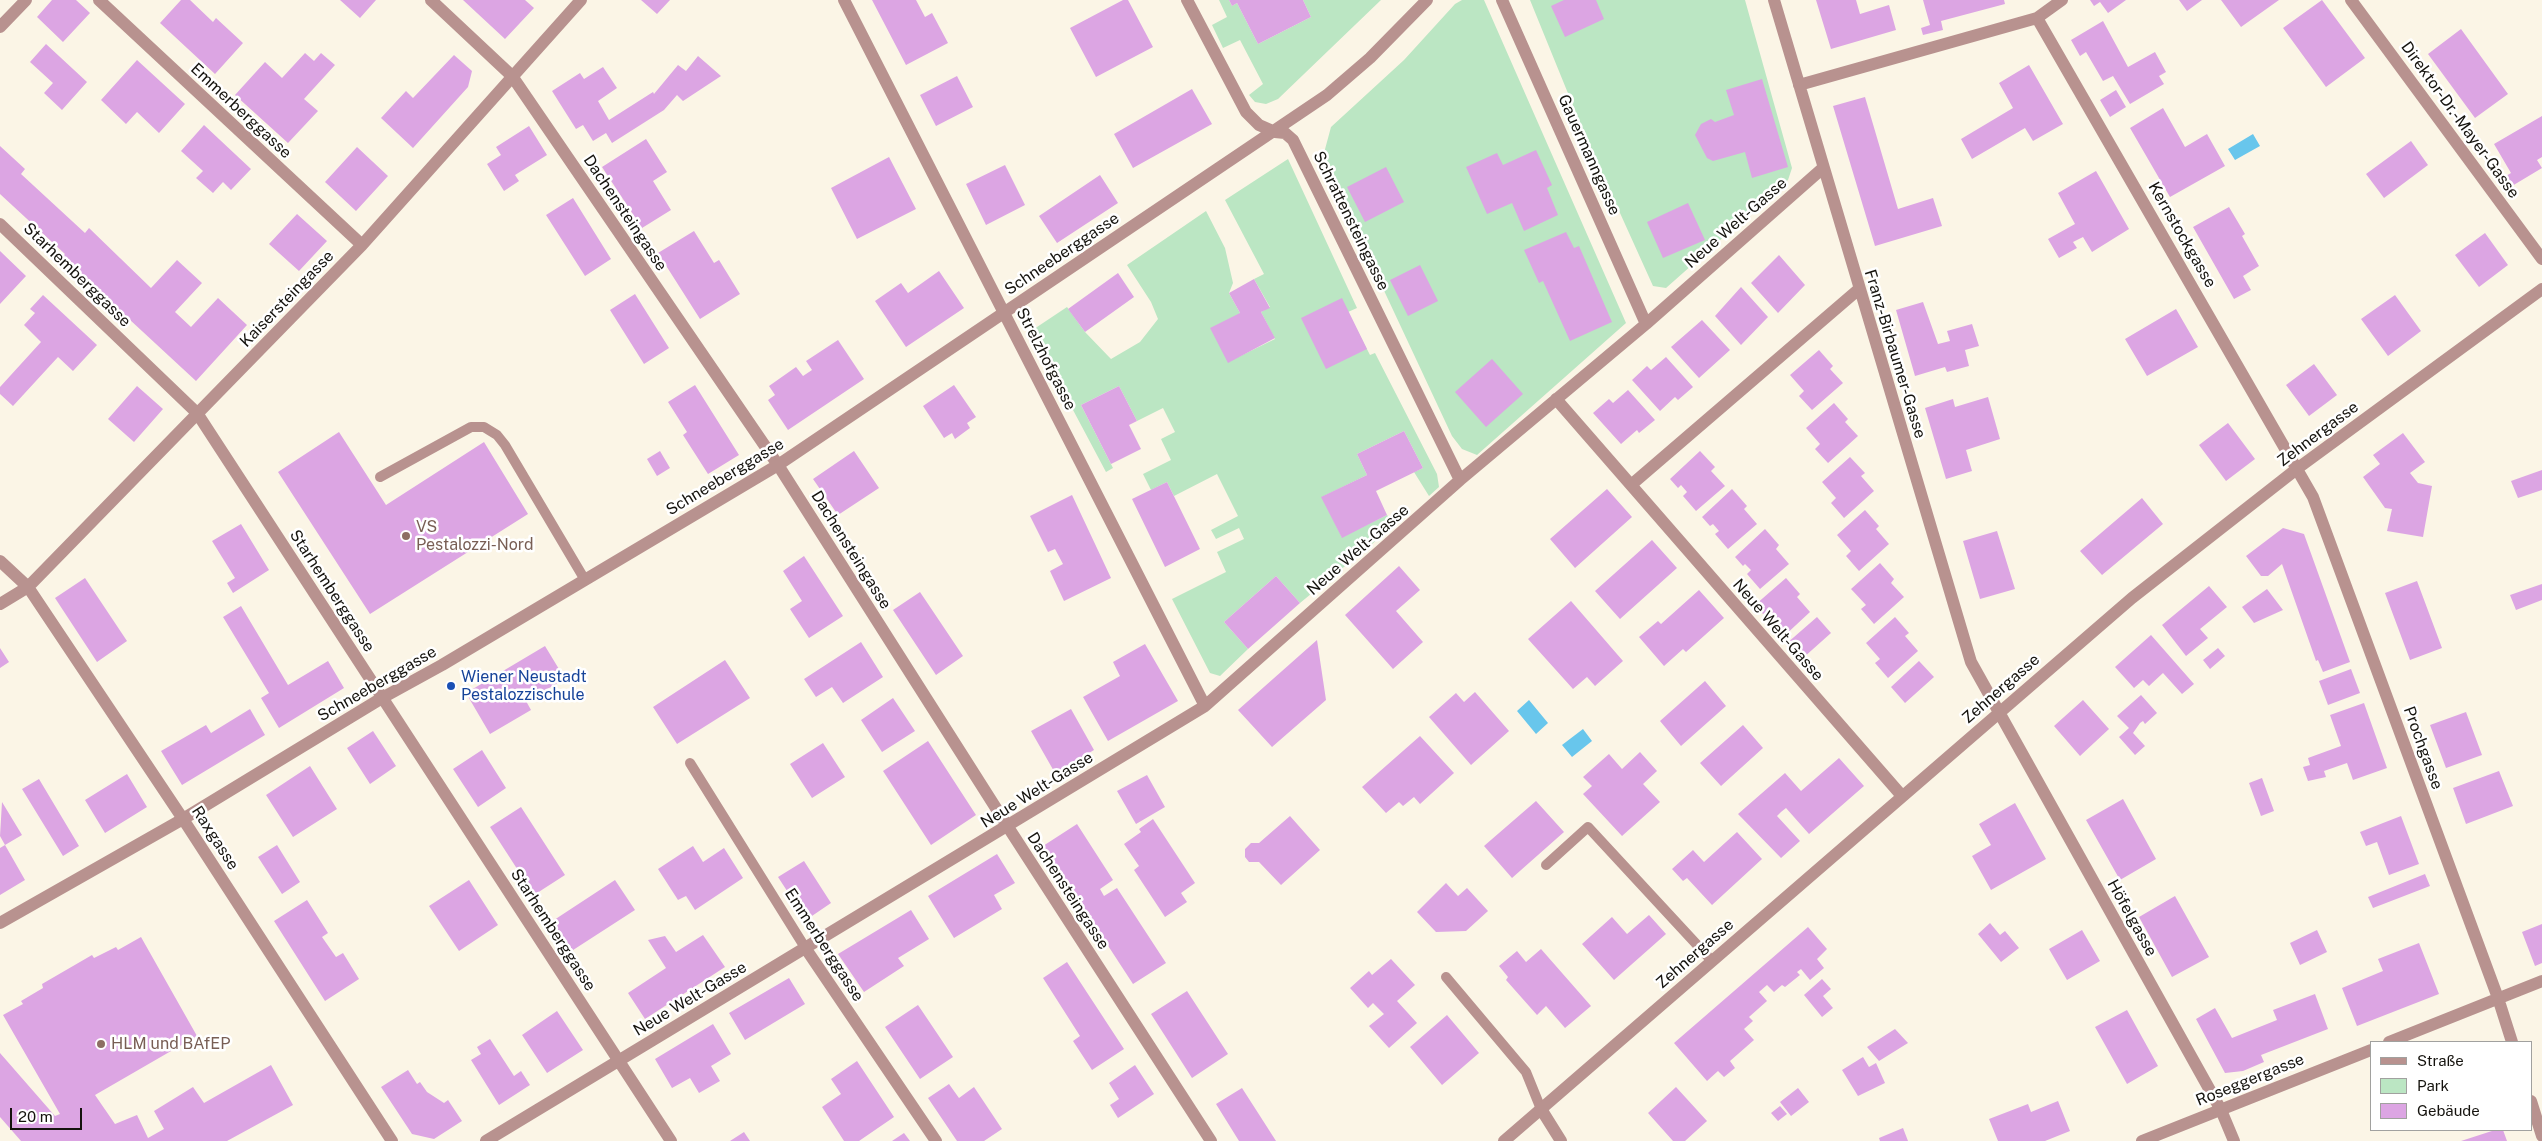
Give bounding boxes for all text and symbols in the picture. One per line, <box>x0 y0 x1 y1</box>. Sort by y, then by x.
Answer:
street label: Direktor-Dr.-Mayer-Gasse <box>2397 38 2523 202</box>
street label: Emmerberggasse <box>187 59 295 163</box>
street label: Gauermanngasse <box>1554 92 1624 218</box>
street label: Schrattensteingasse <box>1309 148 1393 294</box>
street label: Dachensteingasse <box>579 151 671 275</box>
street label: Neue Welt-Gasse <box>1681 174 1791 272</box>
street label: Kernstockgasse <box>2144 179 2220 291</box>
street label: Schneeberggasse <box>1001 209 1123 299</box>
street label: Starhemberggasse <box>19 219 135 331</box>
street label: Kaisersteingasse <box>236 247 338 351</box>
street label: Franz-Birbaumer-Gasse <box>1860 267 1930 441</box>
street label: Strelzhofgasse <box>1012 305 1080 413</box>
street label: Zehnergasse <box>2274 397 2362 471</box>
street label: Schneeberggasse <box>663 434 787 520</box>
street label: Dachensteingasse <box>807 487 895 613</box>
street label: Neue Welt-Gasse <box>1303 501 1413 599</box>
place label: VS Pestalozzi-Nord <box>416 517 534 555</box>
street label: Starhemberggasse <box>285 526 379 656</box>
marker: VS Pestalozzi-Nord <box>400 530 412 542</box>
street label: Neue Welt-Gasse <box>1729 575 1827 685</box>
street label: Schneeberggasse <box>314 642 440 726</box>
street label: Zehnergasse <box>1958 650 2044 728</box>
place label: Wiener Neustadt Pestalozzischule <box>461 667 587 705</box>
marker: Wiener Neustadt Pestalozzischule <box>445 680 457 692</box>
street label: Prochgasse <box>2399 704 2447 792</box>
street label: Neue Welt-Gasse <box>977 748 1097 832</box>
street label: Raxgasse <box>187 802 243 874</box>
street label: Dachensteingasse <box>1023 829 1113 953</box>
street label: Starhemberggasse <box>506 865 600 995</box>
street label: Höfelgasse <box>2103 876 2161 960</box>
street label: Emmerberggasse <box>780 885 868 1005</box>
street label: Zehnergasse <box>1652 915 1738 993</box>
street label: Neue Welt-Gasse <box>630 958 750 1040</box>
place label: HLM und BAfEP <box>111 1034 230 1054</box>
marker: HLM und BAfEP <box>95 1038 107 1050</box>
legend <box>2370 1041 2532 1131</box>
street label: Roseggergasse <box>2193 1050 2307 1110</box>
text: Straße <box>2417 1052 2464 1069</box>
text: Park <box>2417 1077 2449 1094</box>
scale bar <box>12 1098 85 1130</box>
text: Gebäude <box>2417 1102 2480 1119</box>
text: 20 m <box>18 1108 53 1125</box>

